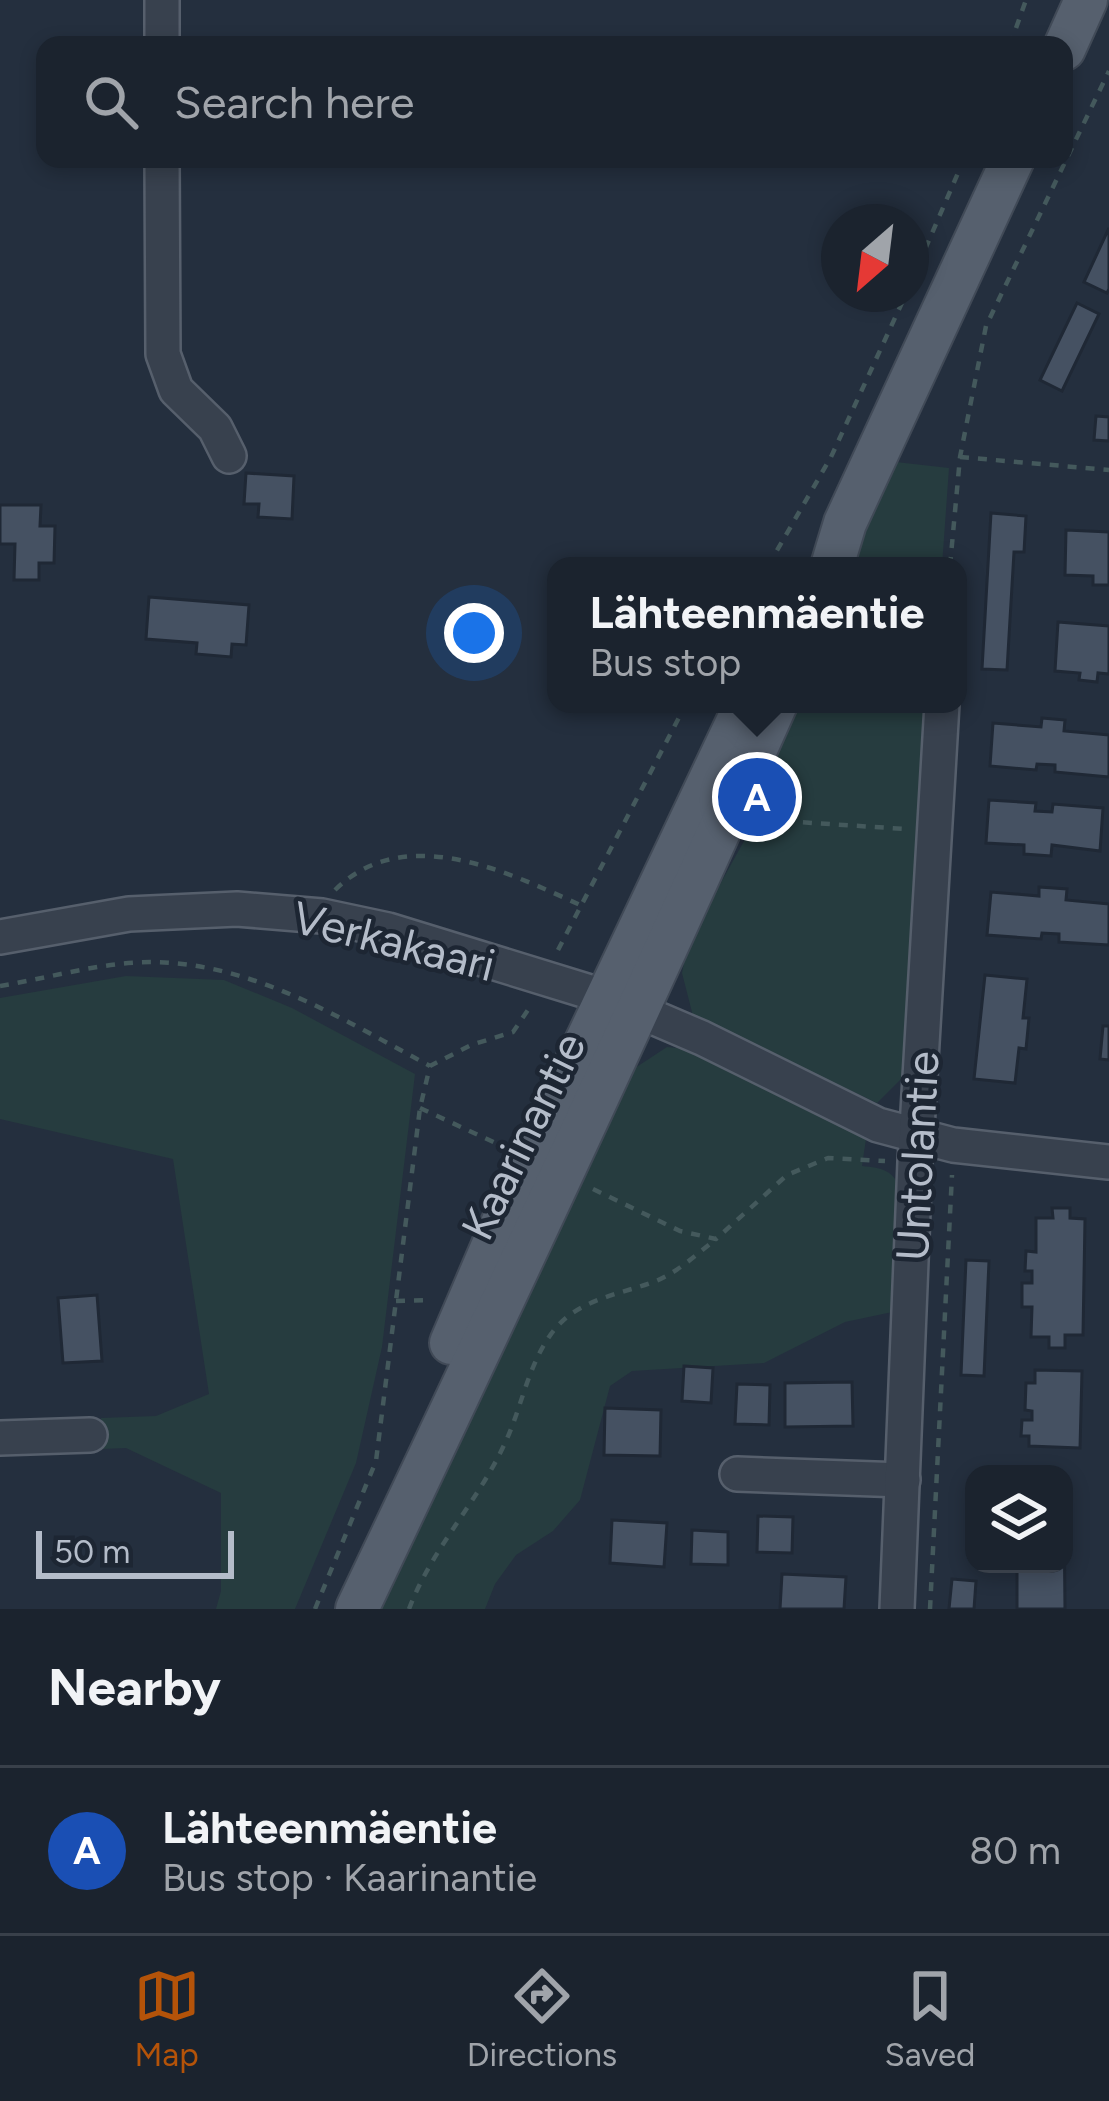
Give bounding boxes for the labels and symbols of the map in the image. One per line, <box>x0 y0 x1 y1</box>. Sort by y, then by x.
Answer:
north arrow <box>821 204 929 312</box>
your location <box>444 603 504 663</box>
pin: A <box>718 752 796 842</box>
street label: Verkakaari <box>287 890 501 992</box>
street label: Kaarinantie <box>450 1024 596 1248</box>
street label: Untolantie <box>885 1050 949 1262</box>
scale bar <box>36 1525 234 1578</box>

